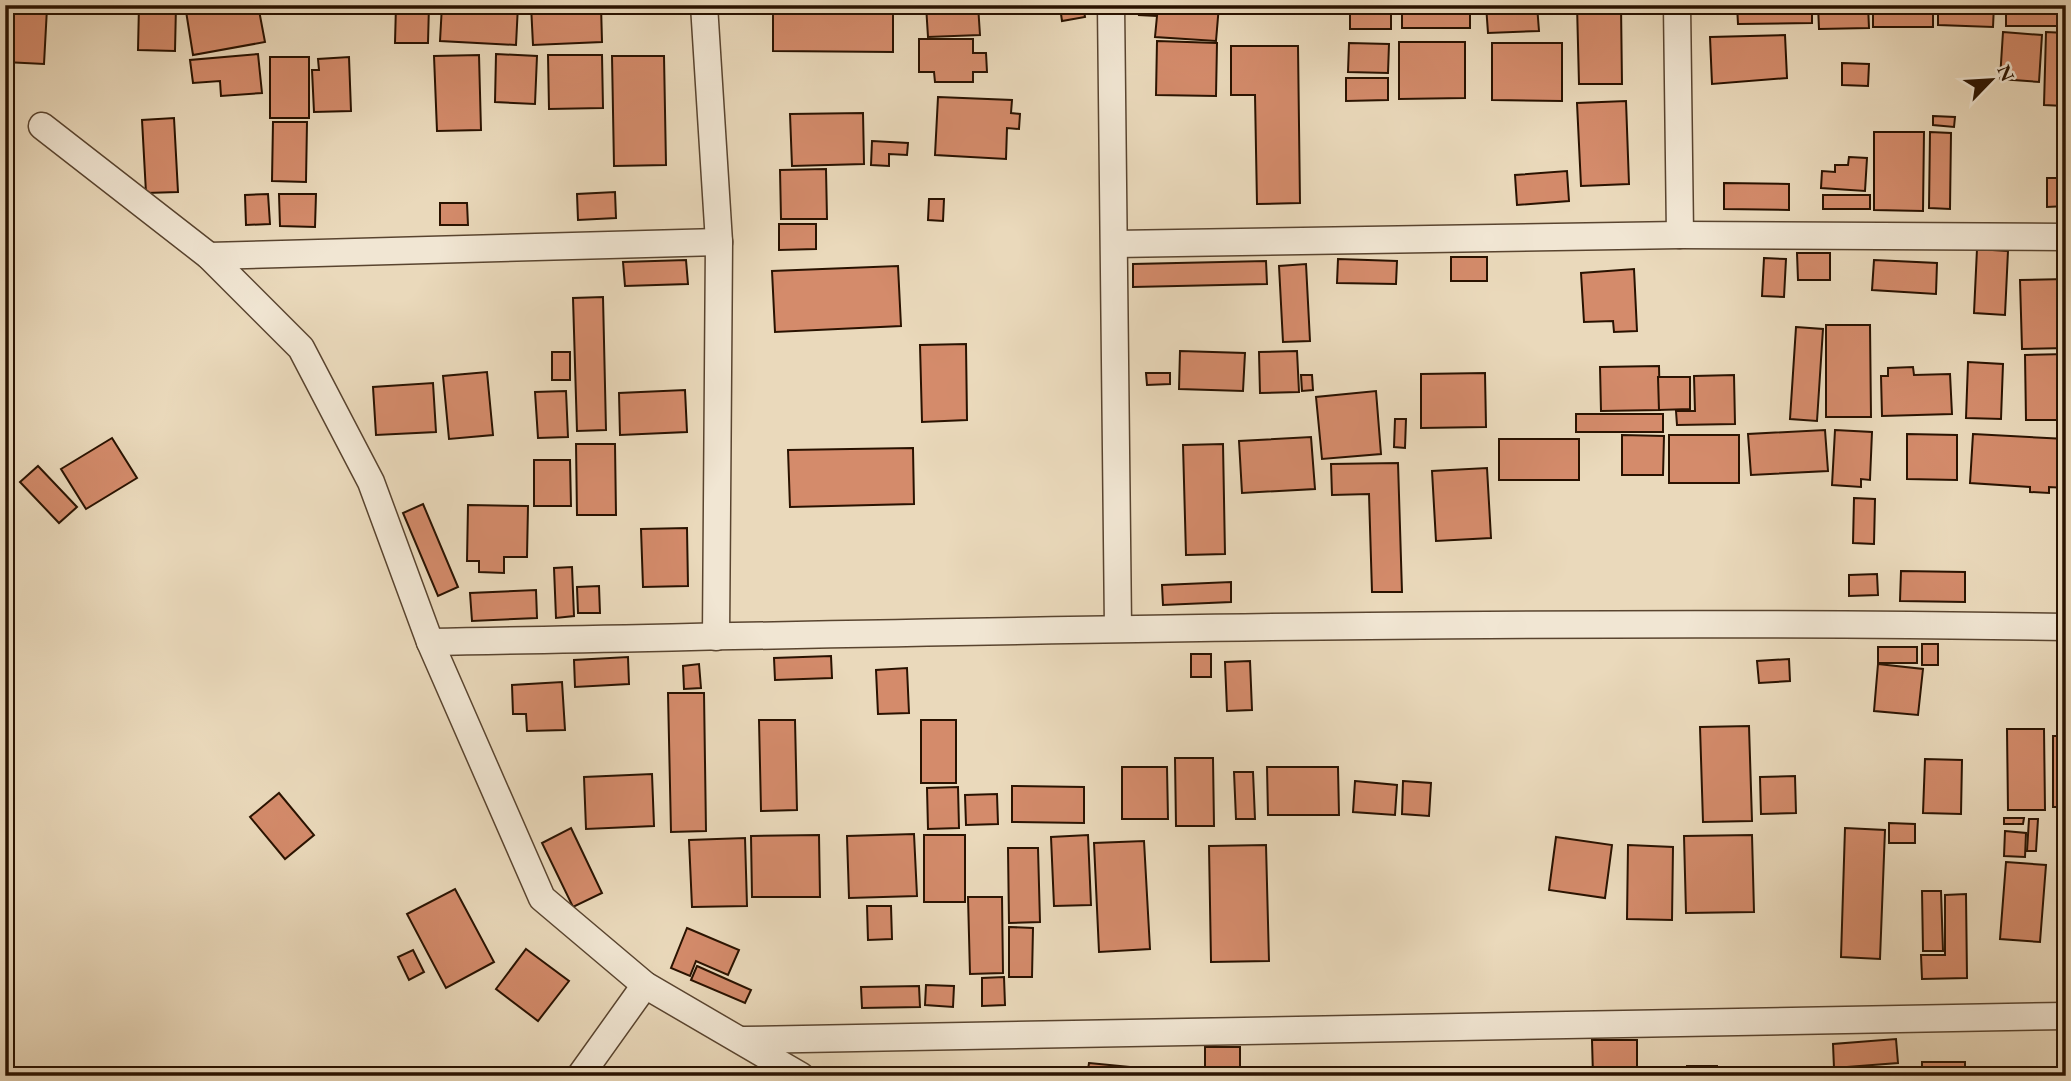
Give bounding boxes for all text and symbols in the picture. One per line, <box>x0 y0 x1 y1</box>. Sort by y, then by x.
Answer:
north arrow <box>1955 46 2025 116</box>
text: N <box>1991 61 2021 86</box>

